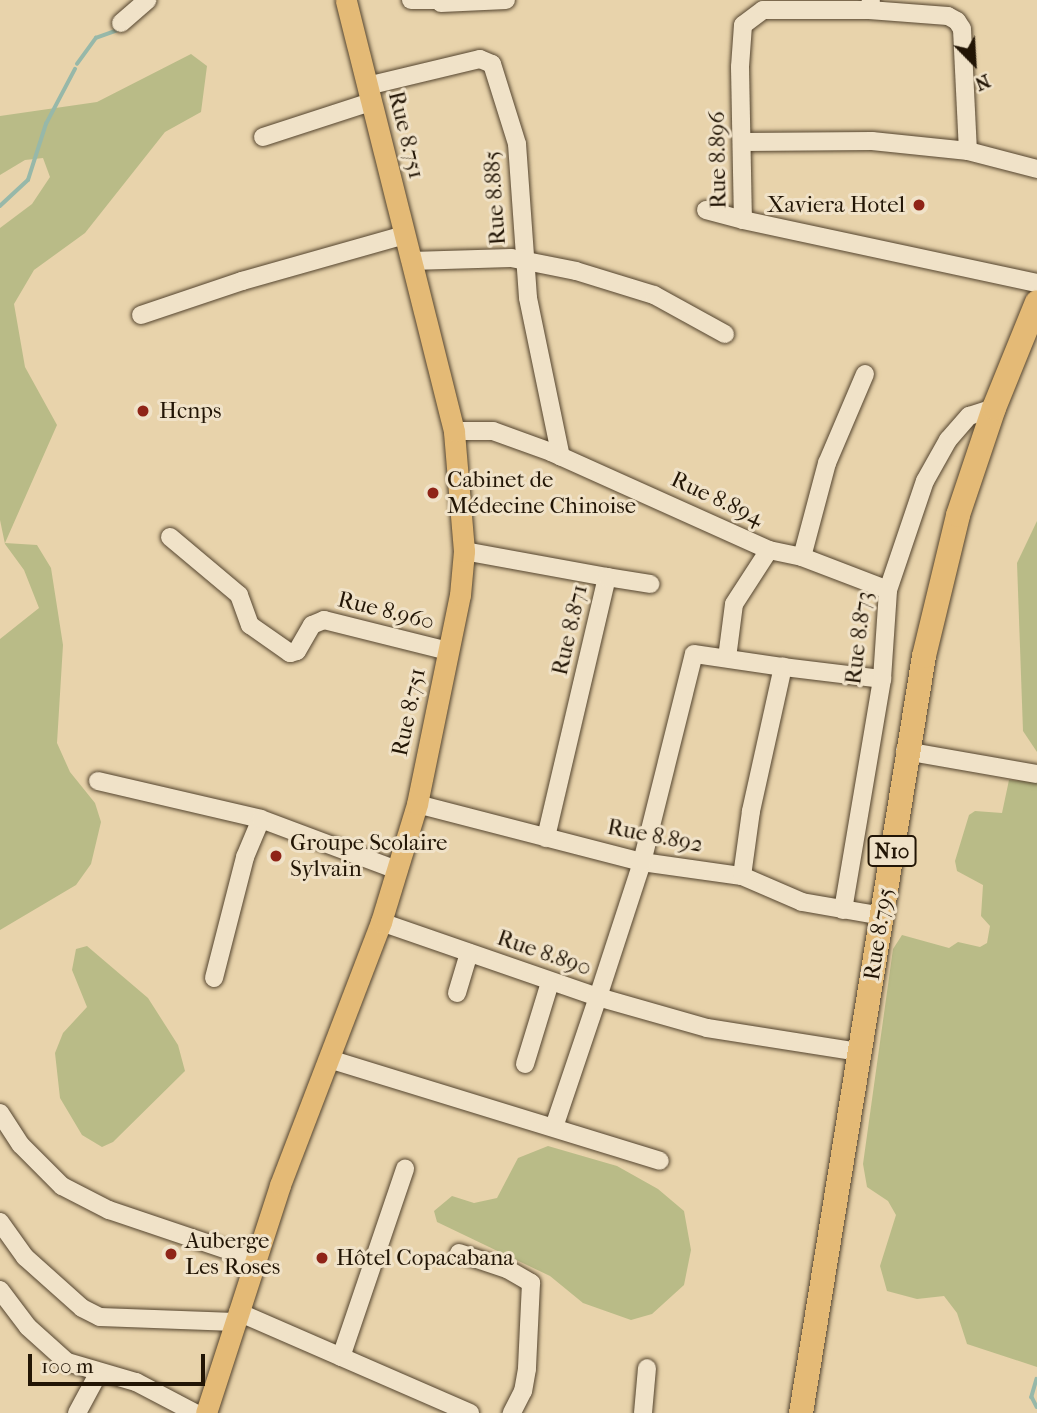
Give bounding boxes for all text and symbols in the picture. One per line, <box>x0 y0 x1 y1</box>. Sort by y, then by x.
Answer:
north arrow <box>939 28 1009 98</box>
text: N <box>971 69 994 95</box>
street label: Rue 8.751 <box>382 88 430 182</box>
street label: Rue 8.896 <box>703 111 733 209</box>
street label: Rue 8.885 <box>478 150 512 246</box>
place label: Xaviera Hotel <box>767 191 905 219</box>
marker: Xaviera Hotel <box>911 197 927 213</box>
place label: Hcnps <box>159 397 221 425</box>
marker: Hcnps <box>133 401 153 421</box>
place label: Cabinet de Médecine Chinoise <box>447 466 636 520</box>
street label: Rue 8.894 <box>667 466 767 532</box>
marker: Cabinet de Médecine Chinoise <box>425 485 441 501</box>
street label: Rue 8.871 <box>546 582 594 678</box>
street label: Rue 8.960 <box>335 586 437 636</box>
street label: Rue 8.873 <box>840 590 878 686</box>
street label: Rue 8.751 <box>386 665 432 759</box>
street label: Rue 8.892 <box>605 813 705 859</box>
place label: Groupe Scolaire Sylvain <box>290 829 447 883</box>
road number: N10 <box>868 834 917 868</box>
marker: Groupe Scolaire Sylvain <box>268 848 284 864</box>
street label: Rue 8.795 <box>858 886 900 982</box>
street label: Rue 8.890 <box>493 924 595 982</box>
place label: Auberge Les Roses <box>185 1227 280 1281</box>
place label: Hôtel Copacabana <box>336 1244 514 1272</box>
marker: Auberge Les Roses <box>163 1246 179 1262</box>
marker: Hôtel Copacabana <box>314 1250 330 1266</box>
scale bar <box>32 1340 208 1384</box>
text: 100 m <box>41 1354 94 1378</box>

